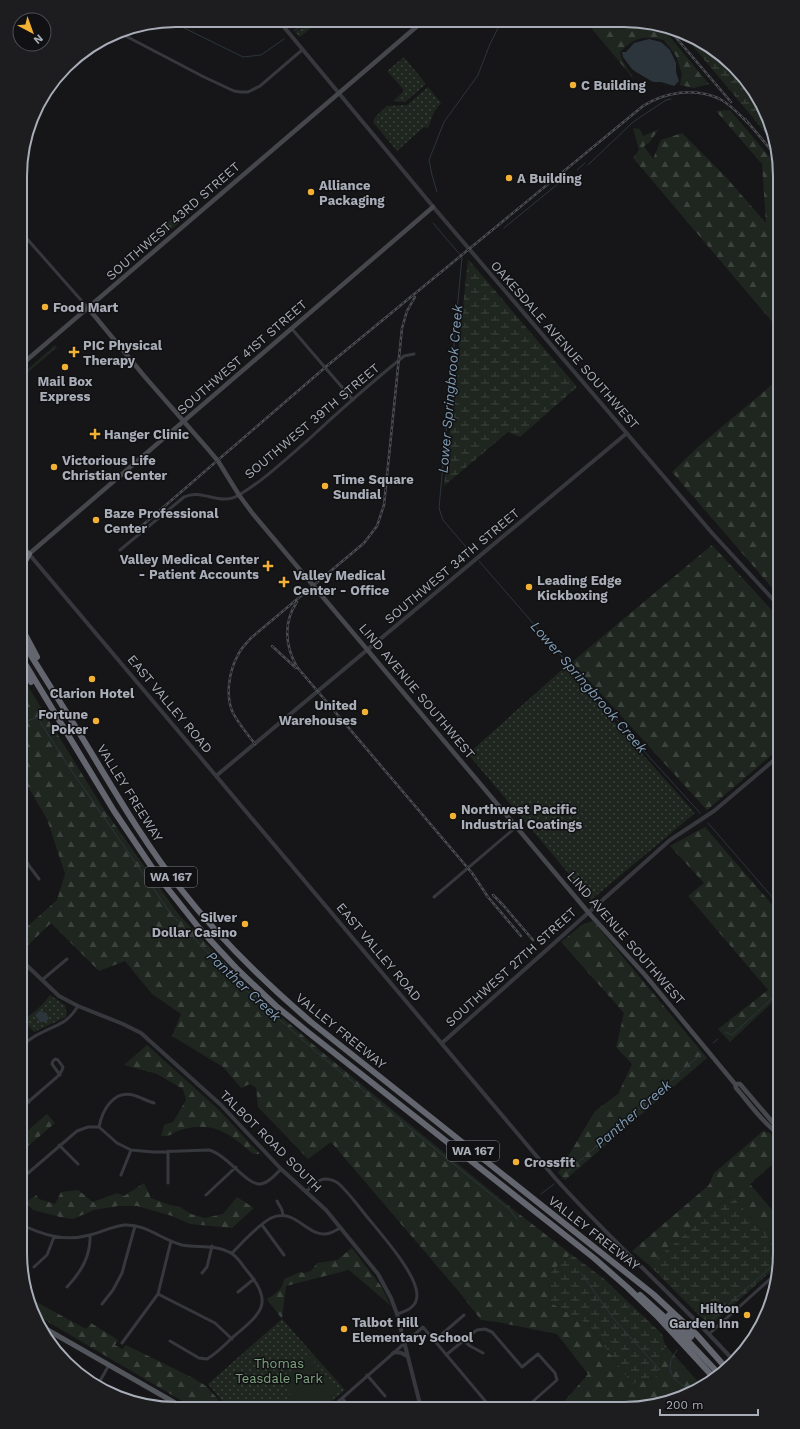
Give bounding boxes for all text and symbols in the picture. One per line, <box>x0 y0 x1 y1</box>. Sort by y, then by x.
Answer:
north arrow <box>12 12 52 52</box>
text: N <box>31 32 46 47</box>
place label: C Building <box>581 78 647 93</box>
marker: C Building <box>568 80 578 90</box>
street label: SOUTHWEST 43RD STREET <box>103 159 243 283</box>
place label: A Building <box>517 171 582 186</box>
marker: A Building <box>504 173 514 183</box>
place label: Alliance Packaging <box>319 178 385 208</box>
marker: Alliance Packaging <box>306 187 316 197</box>
street label: OAKESDALE AVENUE SOUTHWEST <box>488 258 642 432</box>
street label: SOUTHWEST 41ST STREET <box>174 297 310 417</box>
place label: Food Mart <box>53 300 119 315</box>
marker: Food Mart <box>40 302 50 312</box>
water label: Lower Springbrook Creek <box>435 304 465 474</box>
place label: PIC Physical Therapy <box>83 338 163 368</box>
marker: PIC Physical Therapy <box>68 346 80 358</box>
street label: SOUTHWEST 39TH STREET <box>241 360 383 482</box>
marker: Mail Box Express <box>60 362 70 372</box>
place label: Mail Box Express <box>38 374 93 404</box>
place label: Hanger Clinic <box>104 427 190 442</box>
marker: Hanger Clinic <box>89 428 101 440</box>
place label: Victorious Life Christian Center <box>62 453 168 483</box>
marker: Victorious Life Christian Center <box>49 462 59 472</box>
place label: Time Square Sundial <box>333 472 414 502</box>
marker: Time Square Sundial <box>320 481 330 491</box>
street label: SOUTHWEST 34TH STREET <box>382 505 523 627</box>
place label: Baze Professional Center <box>104 506 219 536</box>
marker: Baze Professional Center <box>91 515 101 525</box>
place label: Valley Medical Center - Patient Accounts <box>120 552 259 582</box>
marker: Valley Medical Center - Patient Accounts <box>262 560 274 572</box>
place label: Valley Medical Center - Office <box>293 568 390 598</box>
place label: Leading Edge Kickboxing <box>537 573 622 603</box>
marker: Valley Medical Center - Office <box>278 576 290 588</box>
marker: Leading Edge Kickboxing <box>524 582 534 592</box>
water label: Lower Springbrook Creek <box>528 618 651 756</box>
street label: LIND AVENUE SOUTHWEST <box>356 620 478 762</box>
street label: EAST VALLEY ROAD <box>125 652 215 756</box>
marker: Clarion Hotel <box>87 674 97 684</box>
place label: Clarion Hotel <box>50 686 135 701</box>
place label: United Warehouses <box>279 698 357 728</box>
place label: Fortune Poker <box>38 707 88 737</box>
marker: United Warehouses <box>360 707 370 717</box>
marker: Fortune Poker <box>91 716 101 726</box>
street label: VALLEY FREEWAY <box>94 742 166 845</box>
place label: Northwest Pacific Industrial Coatings <box>461 802 582 832</box>
marker: Northwest Pacific Industrial Coatings <box>448 811 458 821</box>
road number: WA 167 <box>145 867 197 887</box>
street label: LIND AVENUE SOUTHWEST <box>564 868 688 1008</box>
street label: EAST VALLEY ROAD <box>334 900 424 1004</box>
street label: SOUTHWEST 27TH STREET <box>443 904 580 1030</box>
place label: Silver Dollar Casino <box>152 910 237 940</box>
marker: Silver Dollar Casino <box>240 919 250 929</box>
water label: Panther Creek <box>204 948 285 1025</box>
street label: VALLEY FREEWAY <box>293 990 390 1072</box>
water label: Panther Creek <box>592 1076 675 1151</box>
street label: TALBOT ROAD SOUTH <box>217 1087 325 1195</box>
road number: WA 167 <box>447 1141 499 1161</box>
place label: Crossfit <box>524 1155 575 1170</box>
marker: Crossfit <box>511 1157 521 1167</box>
street label: VALLEY FREEWAY <box>545 1193 643 1274</box>
place label: Hilton Garden Inn <box>669 1301 739 1331</box>
marker: Hilton Garden Inn <box>742 1310 752 1320</box>
place label: Talbot Hill Elementary School <box>352 1315 474 1345</box>
marker: Talbot Hill Elementary School <box>339 1324 349 1334</box>
park label: Thomas Teasdale Park <box>235 1356 323 1386</box>
scale bar <box>660 1391 758 1417</box>
text: 200 m <box>666 1398 703 1412</box>

